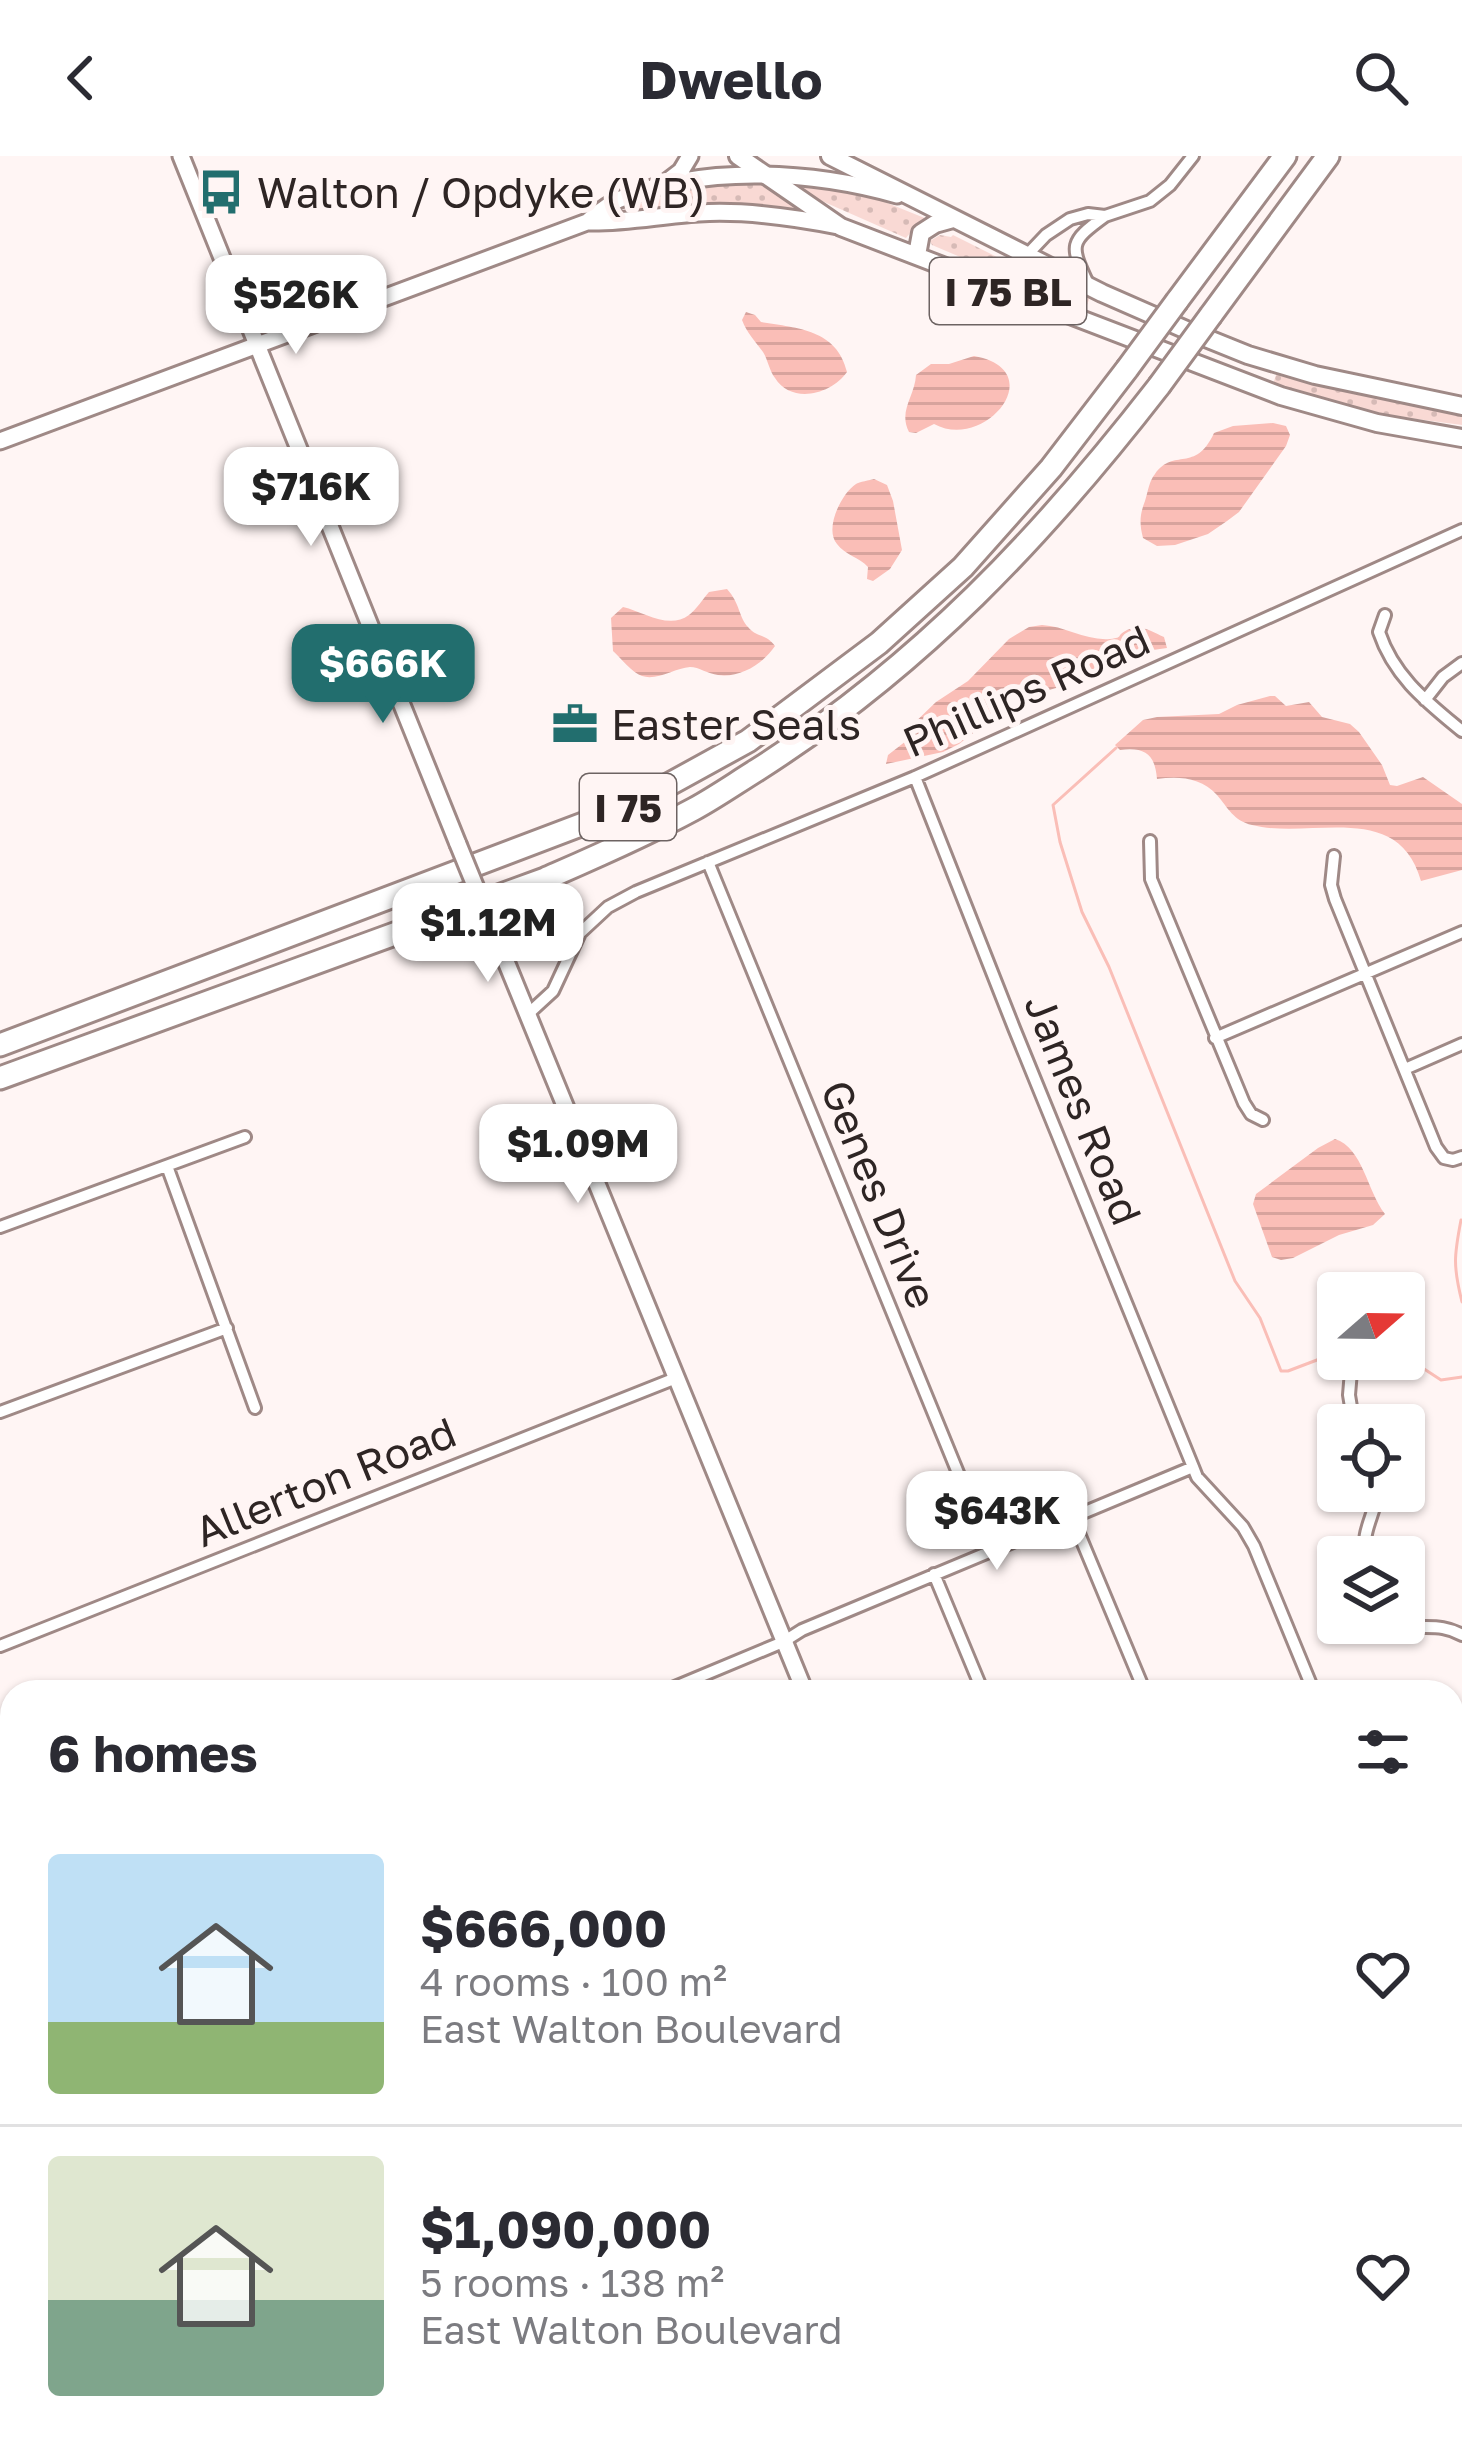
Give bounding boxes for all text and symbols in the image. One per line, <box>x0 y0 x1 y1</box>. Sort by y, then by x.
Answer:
icon: back <box>48 45 114 111</box>
icon: search <box>1348 45 1414 111</box>
text: Dwello <box>639 46 823 111</box>
bus stop icon: Walton / Opdyke (WB) <box>196 167 246 217</box>
place label: Walton / Opdyke (WB) <box>257 167 705 217</box>
pin: $526K <box>212 255 380 357</box>
road number: I 75 BL <box>930 258 1086 324</box>
text: $526K <box>233 270 359 317</box>
pin: $716K <box>227 447 395 549</box>
text: $716K <box>251 462 371 509</box>
street label: Phillips Road <box>895 613 1157 767</box>
pin: $666K <box>299 624 467 726</box>
text: $666K <box>319 639 447 686</box>
office icon: Easter Seals <box>550 699 600 749</box>
place label: Easter Seals <box>611 699 861 749</box>
road number: I 75 <box>580 774 676 840</box>
pin: $1.12M <box>390 883 586 985</box>
text: $1.12M <box>419 898 557 945</box>
street label: James Road <box>1015 986 1153 1232</box>
street label: Genes Drive <box>812 1073 948 1315</box>
pin: $1.09M <box>480 1104 676 1206</box>
text: $1.09M <box>506 1119 650 1166</box>
north arrow <box>1317 1272 1425 1380</box>
map controls <box>1317 1272 1425 1644</box>
button: locate <box>1317 1404 1425 1512</box>
street label: Allerton Road <box>187 1406 463 1556</box>
pin: $643K <box>913 1471 1081 1573</box>
text: $643K <box>933 1486 1061 1533</box>
button: layers <box>1317 1536 1425 1644</box>
icon: filters <box>1350 1719 1416 1785</box>
text: 6 homes <box>48 1722 258 1783</box>
text: $666,000 <box>420 1897 667 1958</box>
icon: home <box>144 1902 288 2046</box>
icon: heart <box>1350 1941 1416 2007</box>
text: 4 rooms · 100 m² <box>420 1958 727 2005</box>
text: East Walton Boulevard <box>420 2005 842 2052</box>
text: $1,090,000 <box>420 2198 711 2259</box>
icon: home <box>144 2204 288 2348</box>
icon: heart <box>1350 2243 1416 2309</box>
text: 5 rooms · 138 m² <box>420 2259 724 2306</box>
text: East Walton Boulevard <box>420 2306 842 2353</box>

